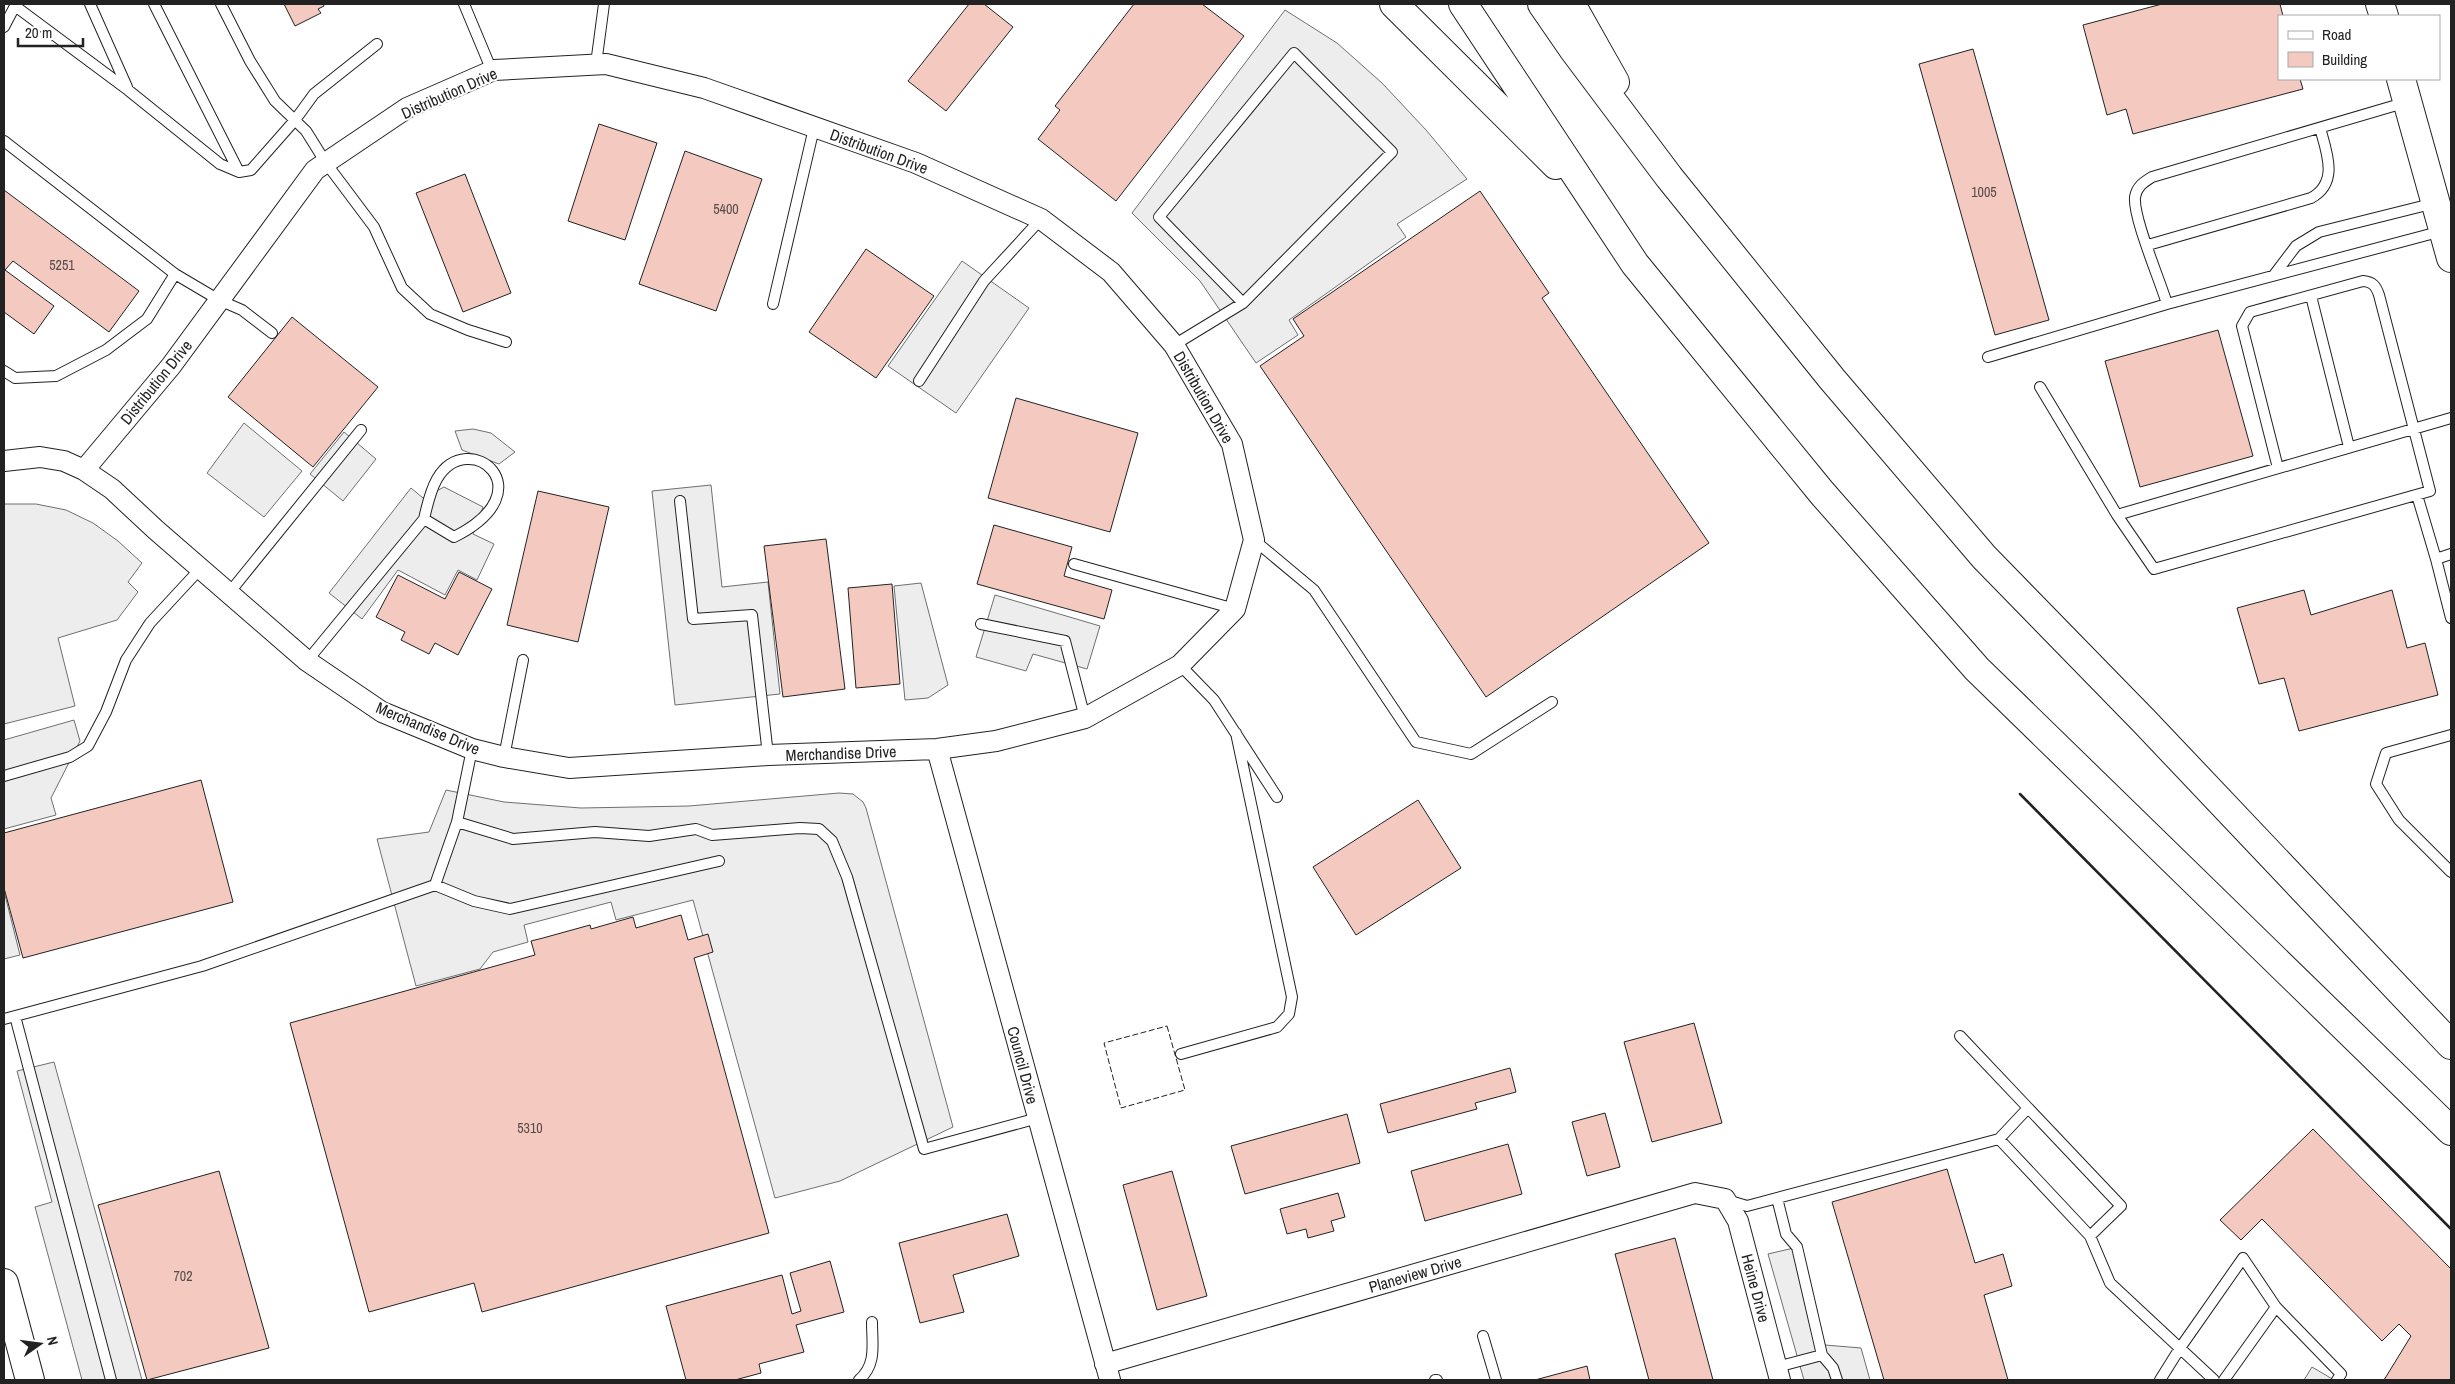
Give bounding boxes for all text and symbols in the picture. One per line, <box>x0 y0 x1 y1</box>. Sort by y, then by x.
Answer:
scale bar <box>18 15 82 47</box>
legend <box>2278 15 2440 80</box>
text: 20 m <box>25 22 52 43</box>
text: Road <box>2322 24 2351 45</box>
text: Building <box>2322 49 2367 70</box>
street label: Distribution Drive <box>398 62 500 124</box>
street label: Distribution Drive <box>827 123 931 179</box>
house number: 1005 <box>1971 183 1997 201</box>
house number: 5400 <box>713 200 739 218</box>
house number: 5251 <box>49 256 75 274</box>
street label: Distribution Drive <box>115 335 197 429</box>
street label: Distribution Drive <box>1169 347 1239 447</box>
street label: Merchandise Drive <box>373 696 483 760</box>
street label: Merchandise Drive <box>785 740 897 766</box>
street label: Council Drive <box>1002 1024 1044 1106</box>
house number: 5310 <box>517 1119 543 1137</box>
street label: Planeview Drive <box>1366 1250 1464 1298</box>
street label: Heine Drive <box>1736 1251 1776 1325</box>
house number: 702 <box>173 1267 193 1285</box>
north arrow <box>15 1319 65 1369</box>
text: N <box>43 1335 62 1347</box>

